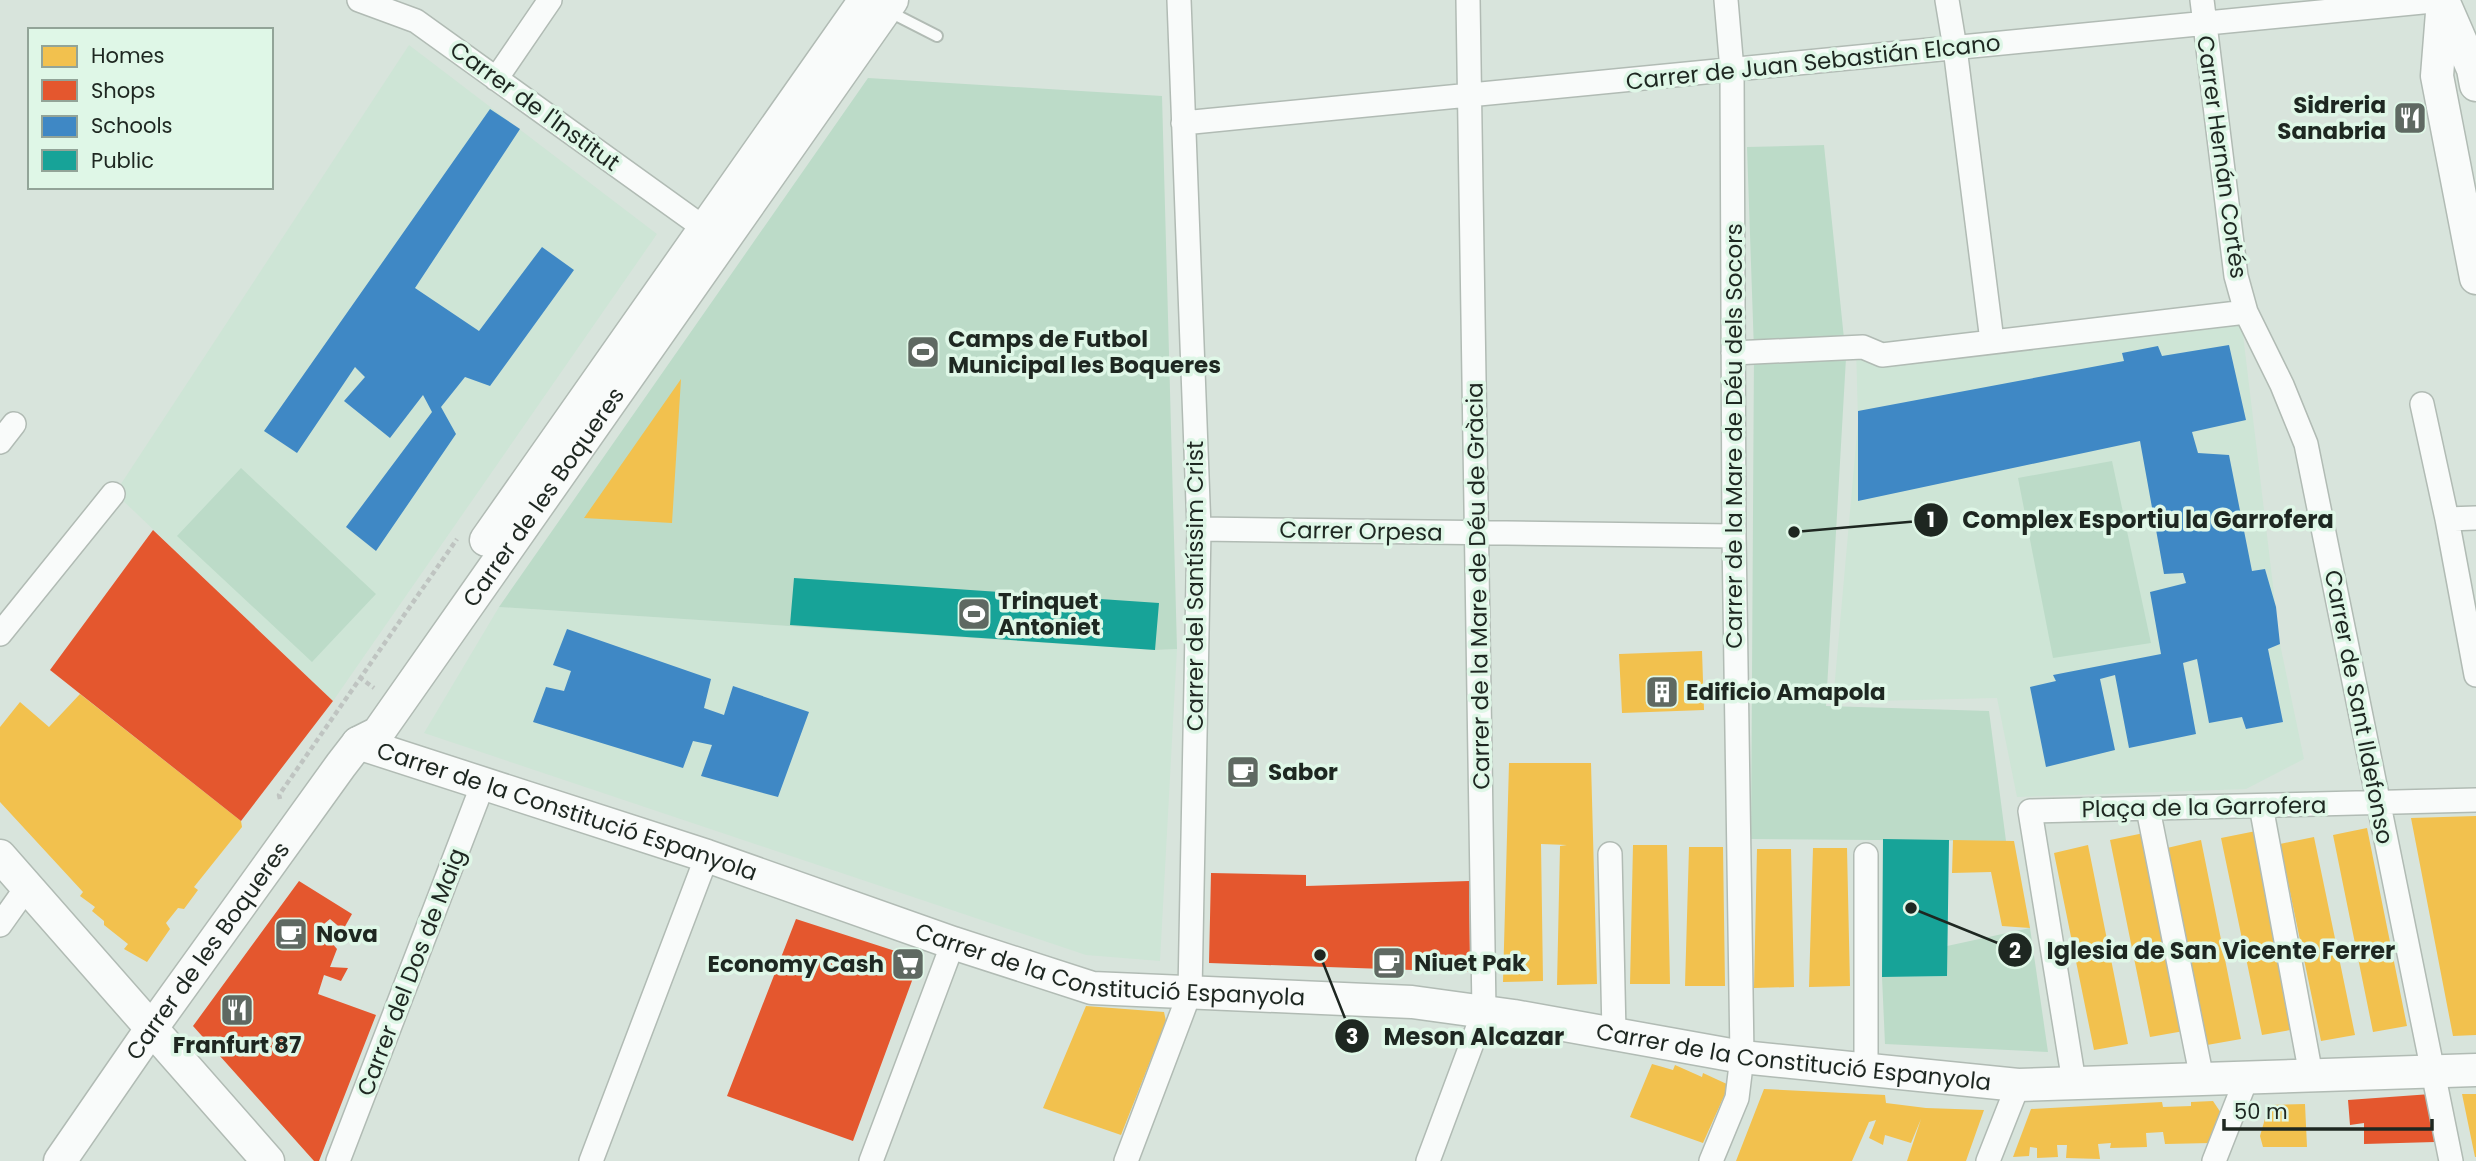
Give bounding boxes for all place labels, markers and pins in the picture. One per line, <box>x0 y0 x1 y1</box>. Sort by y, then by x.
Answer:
place label: Sidreria Sanabria <box>2277 89 2386 147</box>
restaurant icon: Sidreria Sanabria <box>2391 99 2429 137</box>
place label: Camps de Futbol Municipal les Boqueres <box>948 323 1221 381</box>
sports icon: Camps de Futbol Municipal les Boqueres <box>904 333 942 371</box>
callout: Complex Esportiu la Garrofera <box>1914 497 2348 542</box>
place label: Trinquet Antoniet <box>998 585 1100 643</box>
sports icon: Trinquet Antoniet <box>955 595 993 633</box>
building icon: Edificio Amapola <box>1643 673 1681 711</box>
place label: Edificio Amapola <box>1686 676 1886 708</box>
cafe icon: Sabor <box>1224 753 1262 791</box>
place label: Sabor <box>1268 756 1338 788</box>
cafe icon: Nova <box>272 915 310 953</box>
place label: Nova <box>316 918 378 950</box>
callout: Iglesia de San Vicente Ferrer <box>1998 928 2410 973</box>
cafe icon: Niuet Pak <box>1370 944 1408 982</box>
supermarket icon: Economy Cash <box>889 945 927 983</box>
place label: Niuet Pak <box>1414 947 1527 979</box>
place label: Economy Cash <box>708 948 884 980</box>
restaurant icon: Franfurt 87 <box>218 991 256 1029</box>
callout: Meson Alcazar <box>1335 1014 1579 1059</box>
place label: Franfurt 87 <box>173 1029 301 1061</box>

